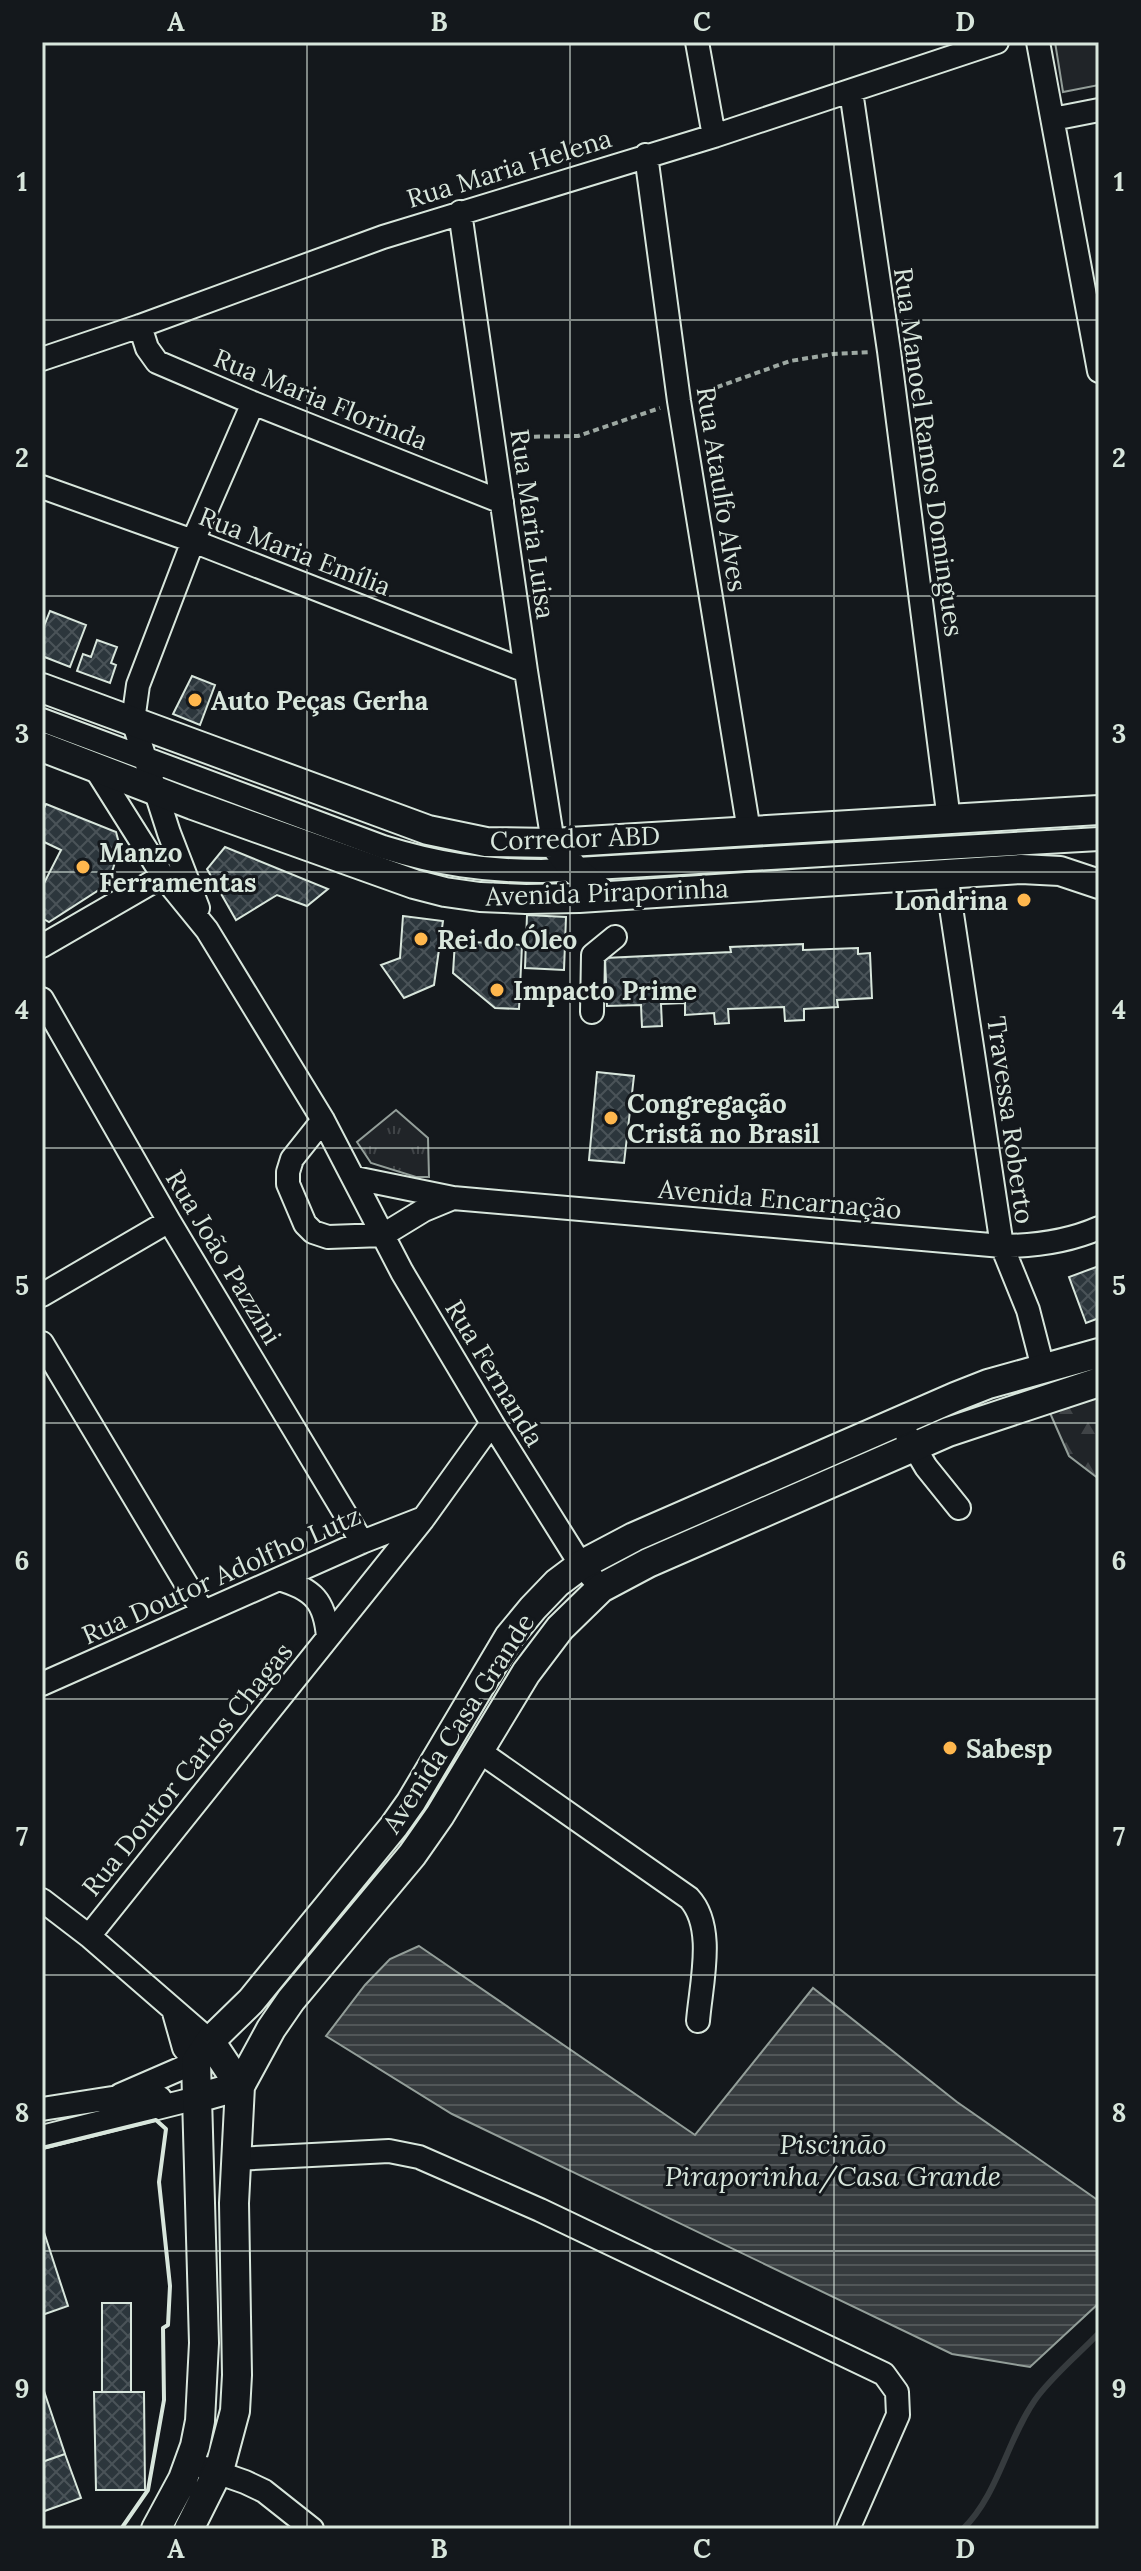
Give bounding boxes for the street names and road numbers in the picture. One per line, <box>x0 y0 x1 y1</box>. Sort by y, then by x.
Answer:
street label: Rua Maria Helena <box>403 121 615 215</box>
street label: Rua Manoel Ramos Domingues <box>887 265 971 639</box>
street label: Rua Maria Florinda <box>209 341 433 457</box>
street label: Rua Ataulfo Alves <box>689 384 755 594</box>
street label: Rua Maria Luisa <box>503 427 563 621</box>
street label: Rua Maria Emília <box>194 499 396 603</box>
street label: Corredor ABD <box>489 819 661 857</box>
street label: Avenida Piraporinha <box>484 871 729 913</box>
street label: Travessa Roberto <box>980 1014 1042 1226</box>
street label: Rua João Pazzini <box>159 1164 289 1350</box>
street label: Avenida Encarnação <box>656 1172 903 1226</box>
street label: Rua Fernanda <box>438 1294 552 1452</box>
street label: Rua Doutor Adolfho Lutz <box>77 1499 365 1651</box>
street label: Avenida Casa Grande <box>374 1607 541 1840</box>
street label: Rua Doutor Carlos Chagas <box>75 1636 299 1902</box>

